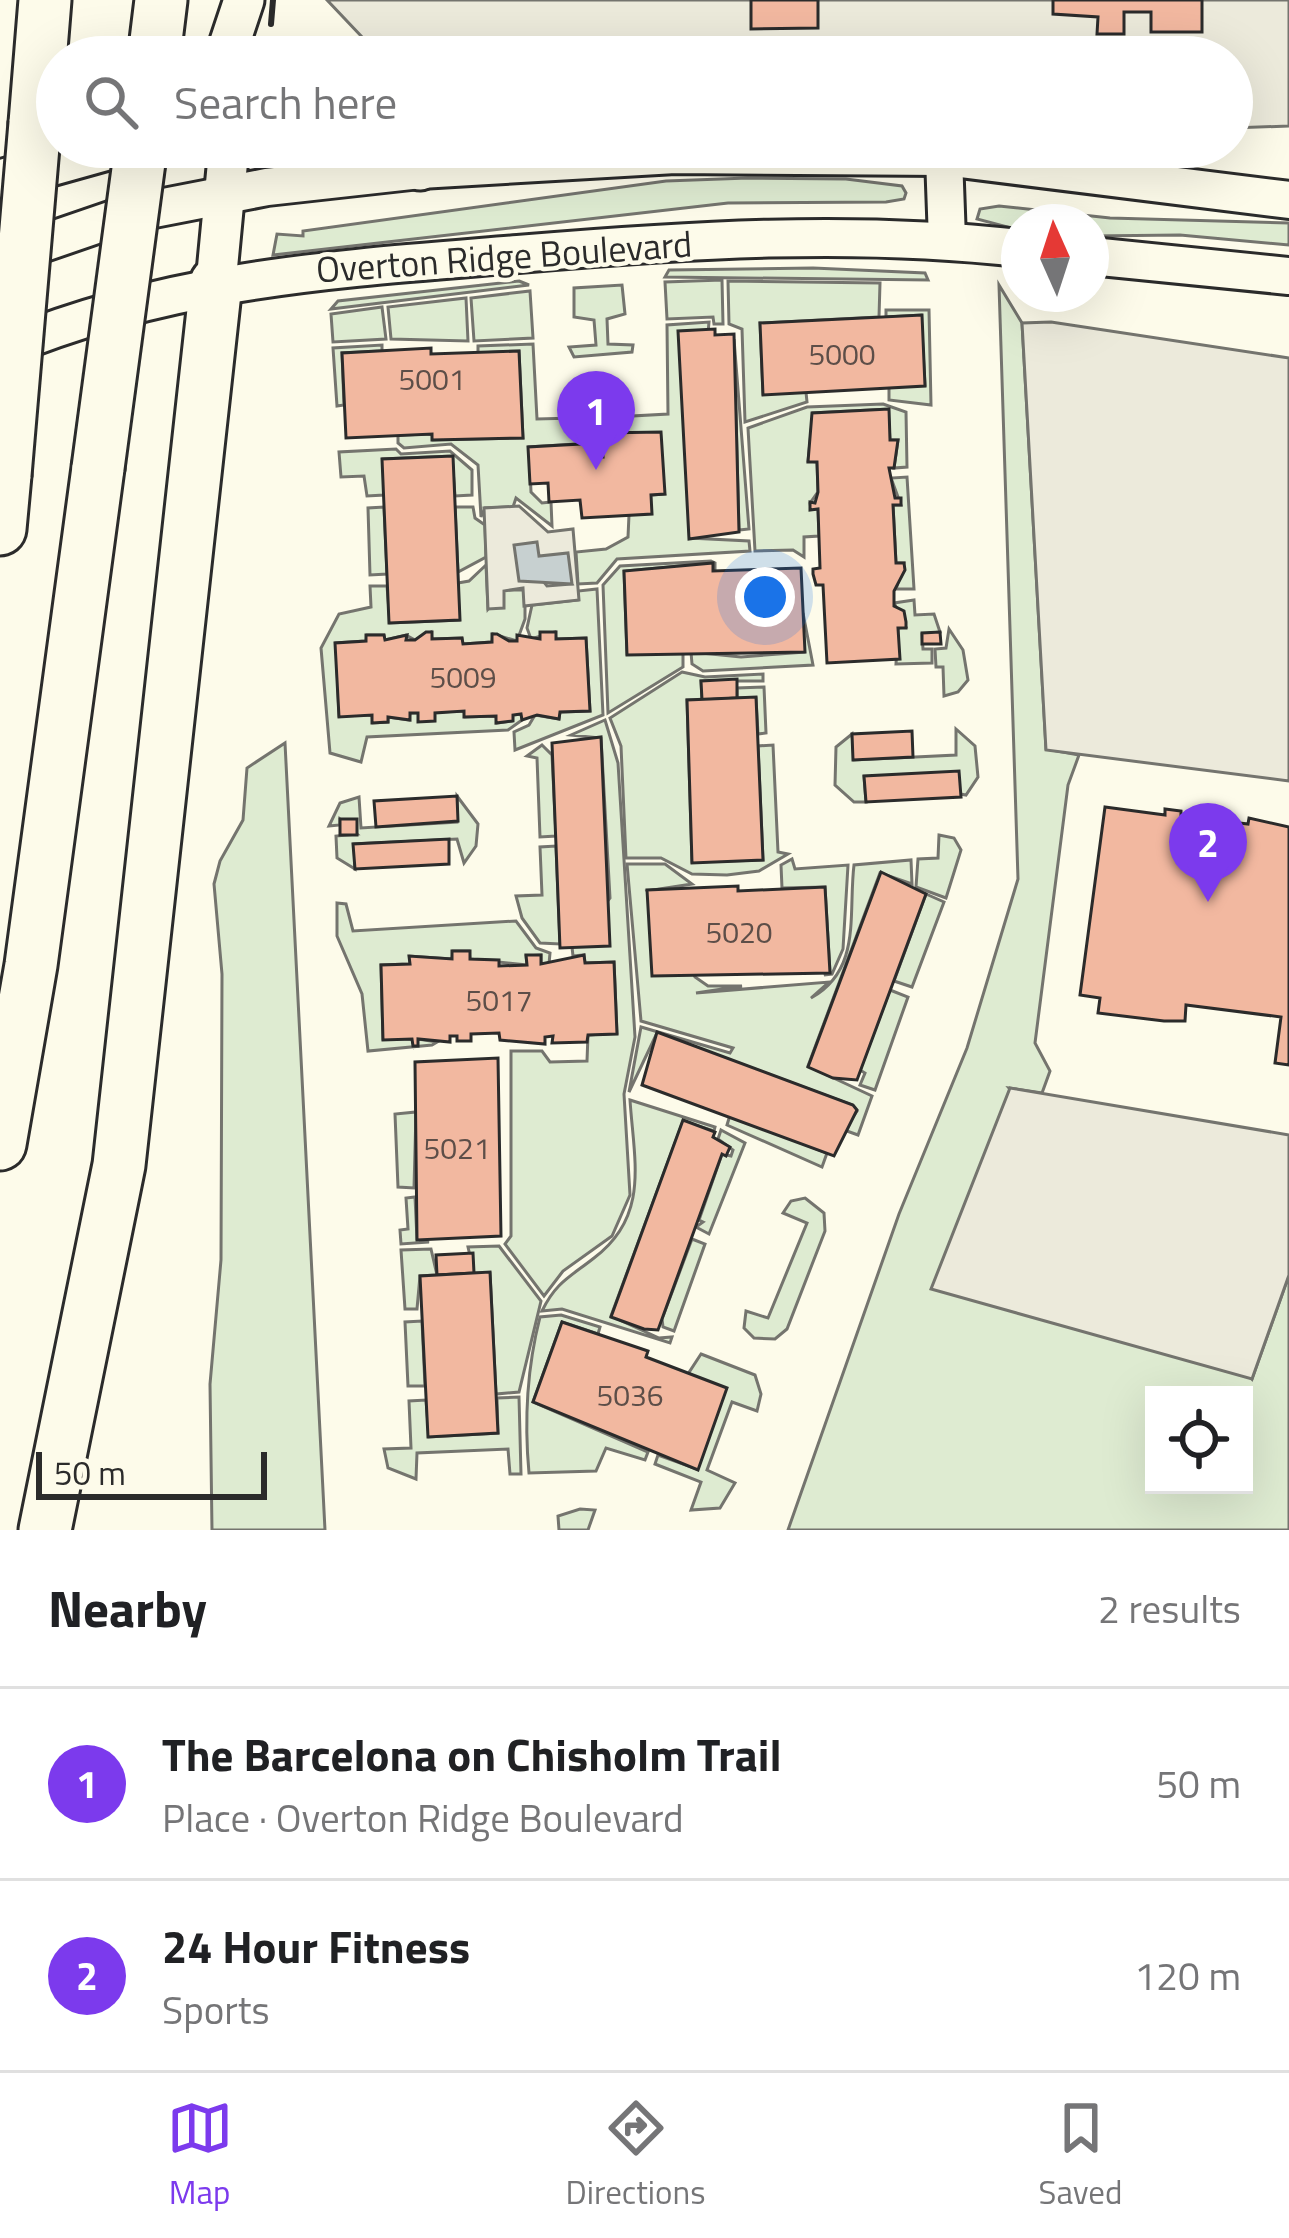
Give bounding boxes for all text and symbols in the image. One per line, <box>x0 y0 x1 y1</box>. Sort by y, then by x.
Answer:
search box <box>36 36 1253 168</box>
text: Search here <box>174 68 397 136</box>
icon: search <box>78 69 144 135</box>
north arrow <box>1001 204 1109 312</box>
street label: Overton Ridge Boulevard <box>314 215 694 297</box>
house number: 5000 <box>808 331 876 377</box>
house number: 5001 <box>398 356 466 402</box>
pin: 1 <box>557 371 635 470</box>
your location <box>735 567 795 627</box>
house number: 5009 <box>429 654 497 700</box>
pin: 2 <box>1169 803 1247 902</box>
house number: 5020 <box>705 909 773 955</box>
house number: 5017 <box>465 977 533 1023</box>
house number: 5021 <box>423 1125 491 1171</box>
house number: 5036 <box>596 1372 664 1418</box>
map controls <box>1145 1386 1253 1494</box>
button: locate <box>1145 1386 1253 1494</box>
scale bar <box>36 1446 267 1499</box>
text: 50 m <box>54 1448 126 1498</box>
text: Nearby <box>48 1569 207 1647</box>
text: 2 results <box>1098 1579 1241 1638</box>
text: The Barcelona on Chisholm Trail <box>162 1720 782 1788</box>
text: 1 <box>76 1754 98 1813</box>
text: 50 m <box>1156 1754 1241 1813</box>
text: Place · Overton Ridge Boulevard <box>162 1788 684 1847</box>
text: 24 Hour Fitness <box>162 1912 470 1980</box>
text: 2 <box>76 1946 98 2005</box>
text: 120 m <box>1134 1946 1241 2005</box>
text: Sports <box>162 1980 270 2039</box>
tab: Map <box>167 2095 233 2217</box>
tab: Directions <box>566 2095 706 2217</box>
tab: Saved <box>1039 2095 1122 2217</box>

